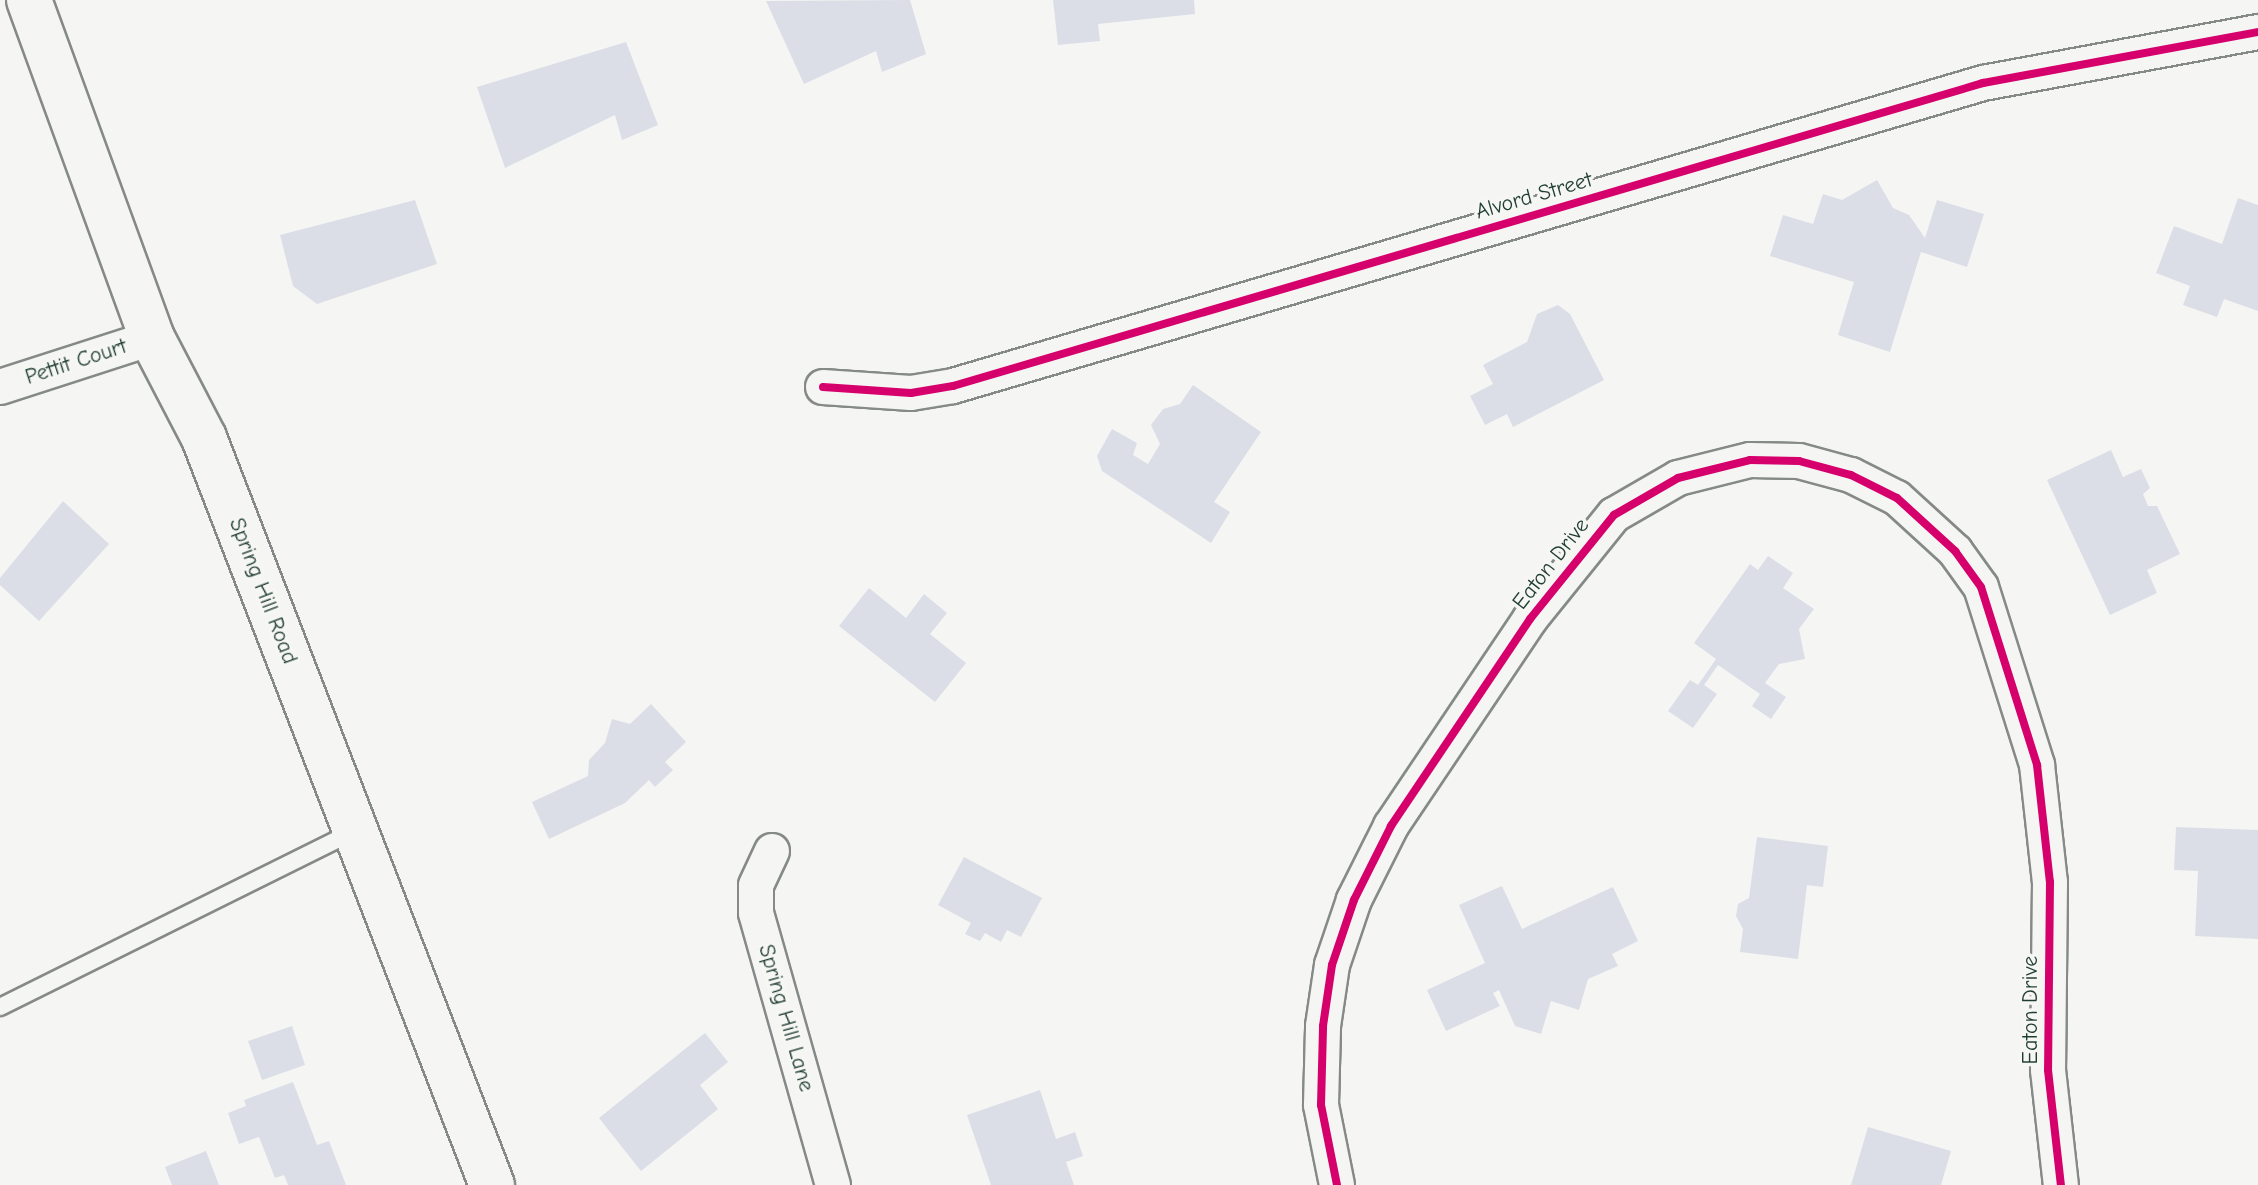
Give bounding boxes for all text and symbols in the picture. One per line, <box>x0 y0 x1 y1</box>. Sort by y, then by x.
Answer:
street label: Alvord Street <box>1473 167 1595 225</box>
street label: Pettit Court <box>22 333 130 391</box>
street label: Eaton Drive <box>1507 513 1595 615</box>
street label: Spring Hill Road <box>223 514 303 668</box>
street label: Spring Hill Lane <box>752 941 820 1095</box>
street label: Eaton Drive <box>2018 956 2044 1064</box>

